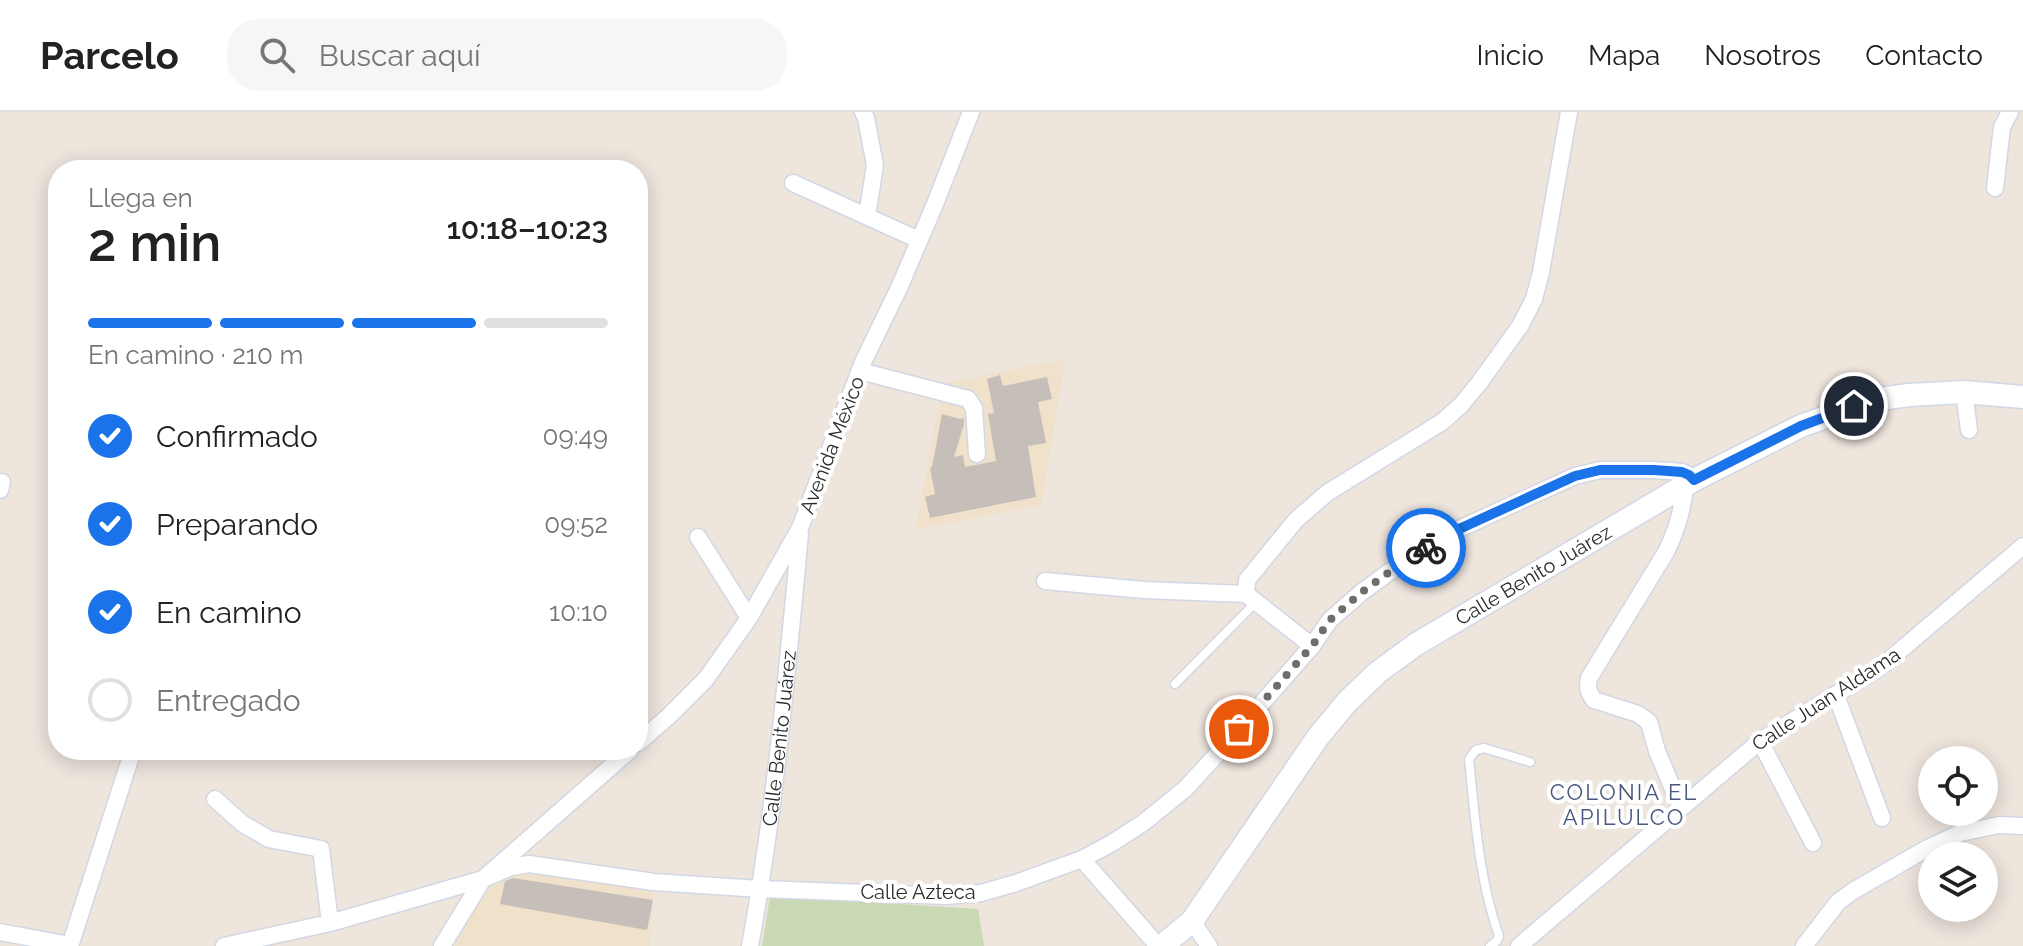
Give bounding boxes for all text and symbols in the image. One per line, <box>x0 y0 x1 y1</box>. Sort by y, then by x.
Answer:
search box <box>227 19 787 91</box>
text: Parcelo <box>40 33 179 78</box>
icon: search <box>255 33 299 77</box>
text: Buscar aquí <box>319 38 481 73</box>
text: Inicio <box>1476 39 1544 72</box>
text: Mapa <box>1588 39 1660 72</box>
text: Nosotros <box>1704 39 1821 72</box>
text: Contacto <box>1865 39 1983 72</box>
text: Llega en <box>88 183 193 213</box>
text: 10:18–10:23 <box>447 211 608 246</box>
text: 2 min <box>88 212 221 273</box>
text: En camino · 210 m <box>88 340 303 370</box>
pin <box>1820 372 1888 440</box>
street label: Avenida México <box>795 373 869 517</box>
icon: home <box>1832 384 1876 428</box>
icon: check <box>88 414 132 458</box>
text: Confirmado <box>156 419 318 454</box>
text: 09:49 <box>543 421 608 451</box>
icon: check <box>88 502 132 546</box>
text: Preparando <box>156 507 318 542</box>
courier <box>1386 508 1466 588</box>
text: 09:52 <box>544 509 608 539</box>
street label: Calle Benito Juárez <box>1451 520 1616 630</box>
icon: bike <box>1404 526 1448 570</box>
icon: check <box>88 590 132 634</box>
text: En camino <box>156 595 302 630</box>
text: 10:10 <box>549 597 608 627</box>
street label: Calle Juan Aldama <box>1747 642 1905 756</box>
street label: Calle Benito Juárez <box>757 649 801 828</box>
text: Entregado <box>156 683 301 718</box>
pin <box>1205 695 1273 763</box>
icon: bag <box>1217 707 1261 751</box>
map controls <box>1918 746 1998 922</box>
button: locate <box>1918 746 1998 826</box>
district label: COLONIA EL APILULCO <box>1550 779 1698 830</box>
button: layers <box>1918 842 1998 922</box>
street label: Calle Azteca <box>860 880 976 904</box>

